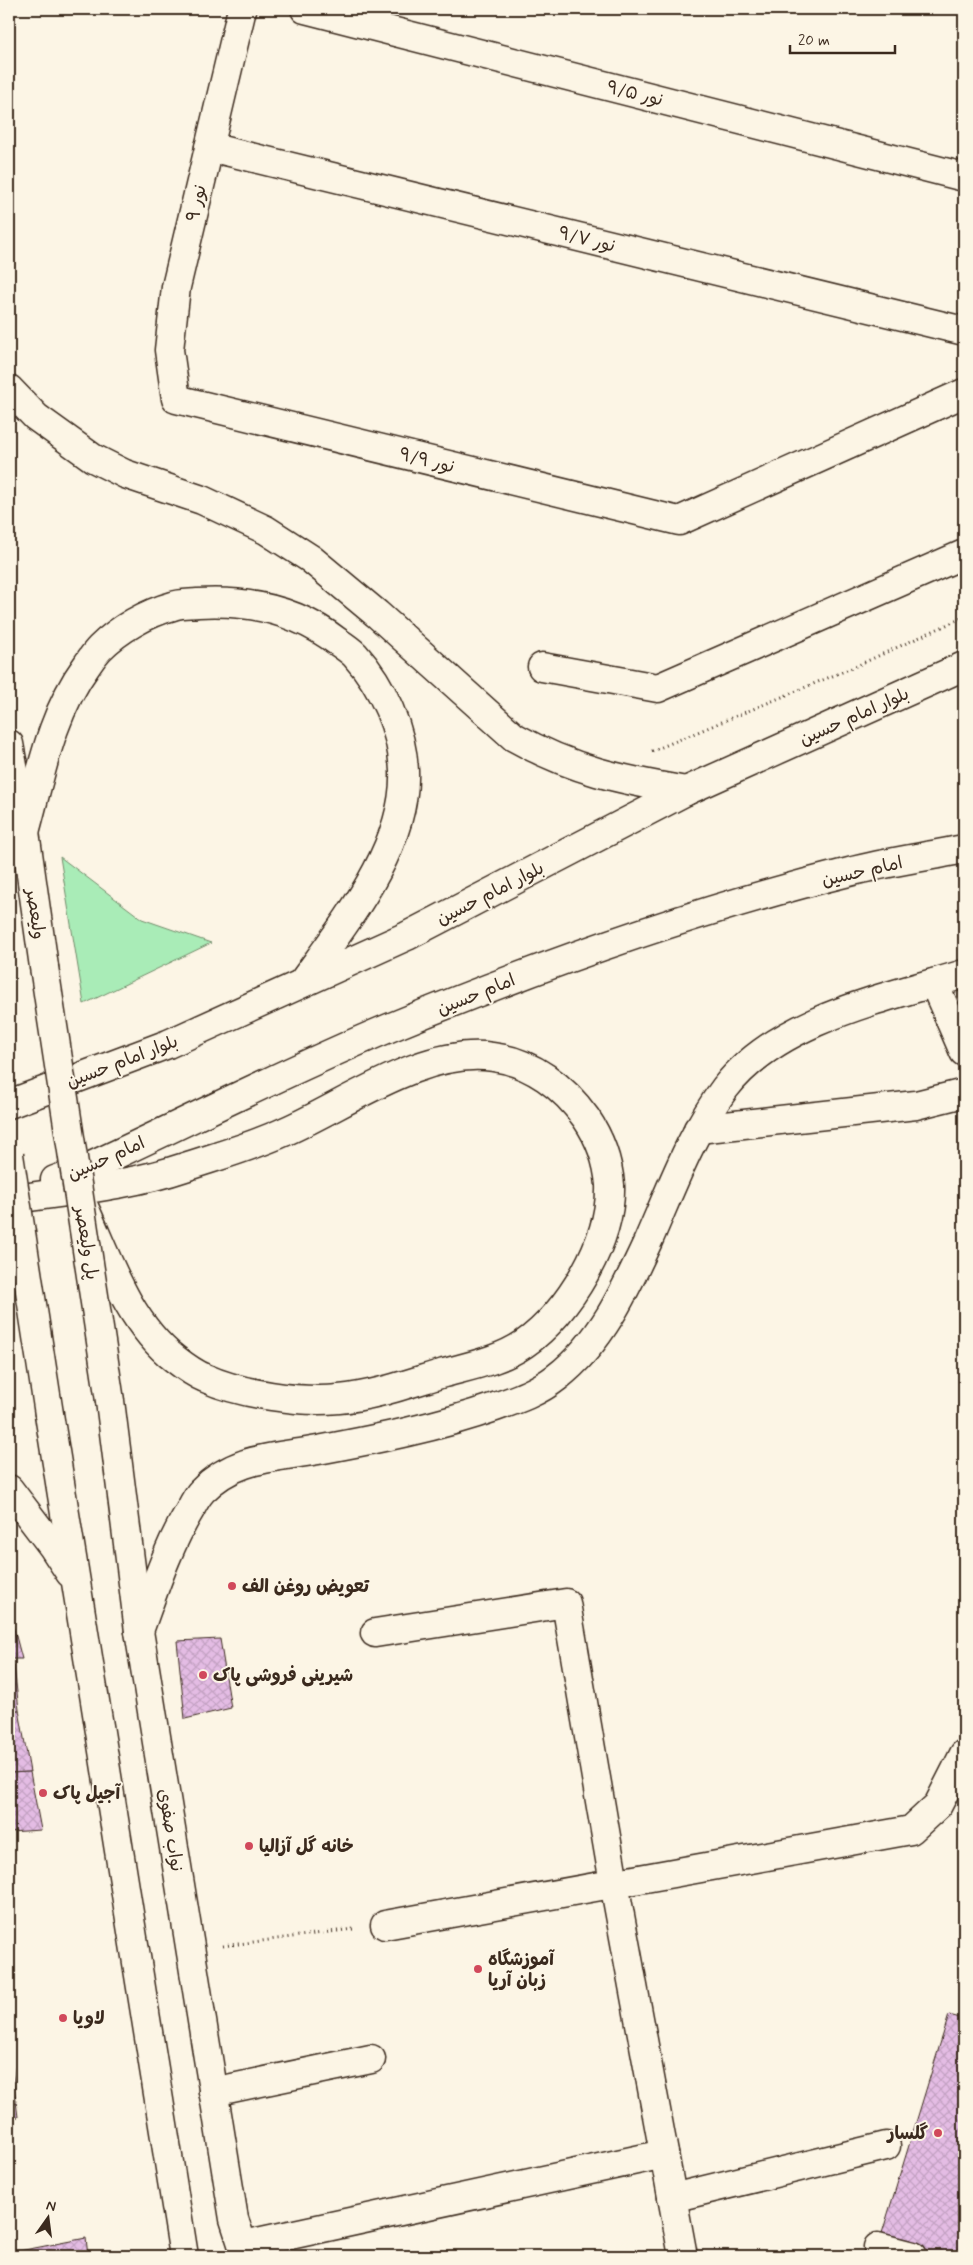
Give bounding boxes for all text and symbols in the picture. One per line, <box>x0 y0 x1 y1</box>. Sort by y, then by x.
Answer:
scale bar <box>790 22 896 54</box>
text: 20 m <box>798 31 830 51</box>
street label: نور ۹/۵ <box>604 75 665 113</box>
street label: نور ۹ <box>181 182 213 224</box>
street label: نور ۹/۷ <box>556 221 618 259</box>
street label: نور ۹/۹ <box>397 443 457 479</box>
street label: بلوار امام حسین <box>796 682 913 753</box>
street label: امام حسین <box>819 851 905 894</box>
street label: بلوار امام حسین <box>433 856 549 932</box>
street label: ولیعصر <box>19 885 50 941</box>
street label: امام حسین <box>434 968 519 1022</box>
street label: بلوار امام حسین <box>63 1030 182 1095</box>
street label: امام حسین <box>64 1131 149 1188</box>
street label: پل ولیعصر <box>68 1203 104 1282</box>
place label: تعویض روغن الف <box>242 1575 370 1599</box>
marker: تعویض روغن الف <box>226 1580 238 1592</box>
place label: شیرینی فروشی پاک <box>213 1664 353 1688</box>
marker: شیرینی فروشی پاک <box>197 1669 209 1681</box>
place label: آجیل پاک <box>53 1782 121 1806</box>
marker: آجیل پاک <box>37 1787 49 1799</box>
street label: نواب صفوی <box>152 1787 188 1873</box>
place label: خانه گل آزالیا <box>259 1835 354 1859</box>
marker: خانه گل آزالیا <box>243 1840 255 1852</box>
place label: آموزشگاه زبان آریا <box>488 1948 555 1993</box>
marker: آموزشگاه زبان آریا <box>472 1963 484 1975</box>
place label: لاویا <box>73 2007 105 2031</box>
marker: لاویا <box>57 2012 69 2024</box>
place label: گلسار <box>885 2122 928 2146</box>
marker: گلسار <box>932 2127 944 2139</box>
north arrow <box>22 2192 72 2242</box>
text: N <box>44 2196 58 2216</box>

